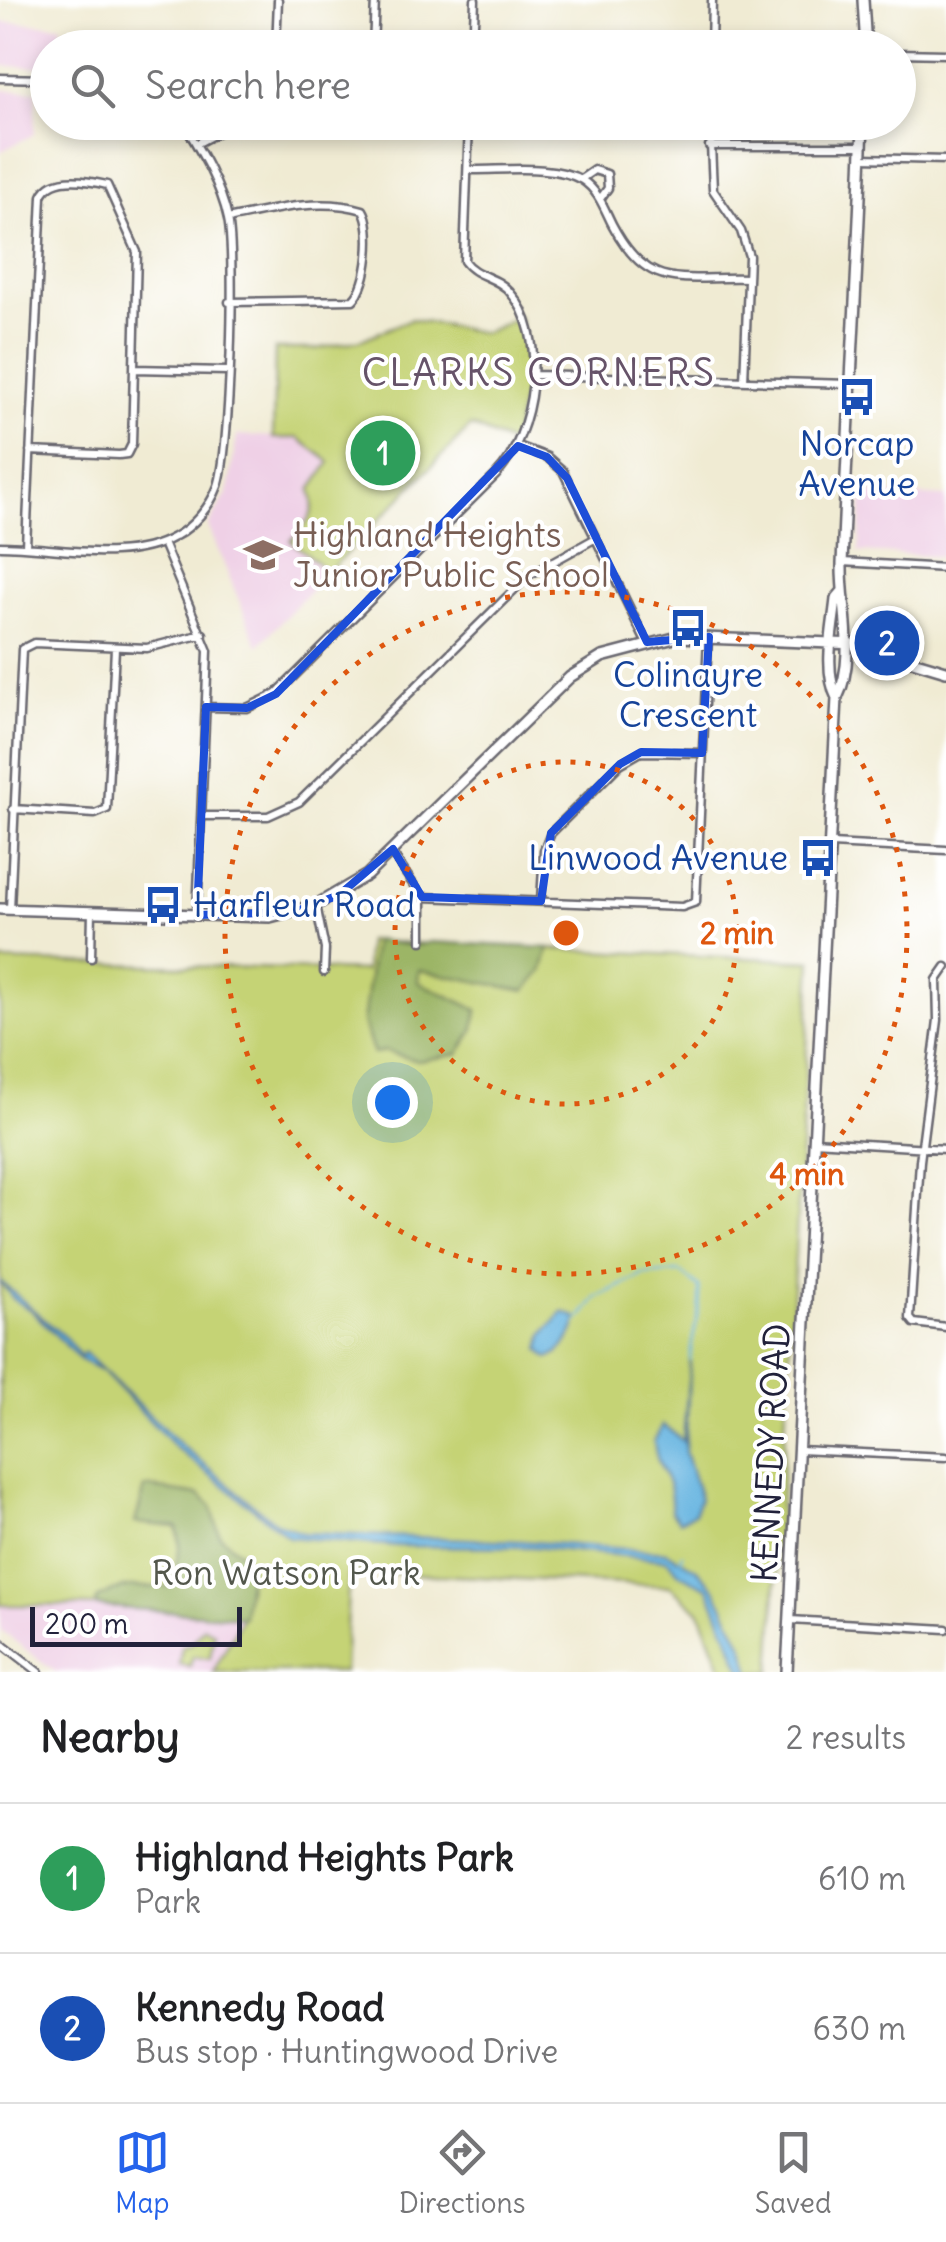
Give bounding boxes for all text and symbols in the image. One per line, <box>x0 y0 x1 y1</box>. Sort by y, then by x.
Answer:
search box <box>30 30 916 140</box>
icon: search <box>65 58 120 113</box>
text: Search here <box>145 62 351 109</box>
district label: CLARKS CORNERS <box>362 349 716 396</box>
bus stop icon: Norcap Avenue <box>836 376 878 418</box>
pin: 1 <box>350 416 416 490</box>
place label: Norcap Avenue <box>798 421 916 505</box>
place label: Highland Heights Junior Public School <box>293 512 609 596</box>
school or university icon: Highland Heights Junior Public School <box>242 534 284 576</box>
pin: 2 <box>854 606 920 680</box>
bus stop icon: Colinayre Crescent <box>667 607 709 649</box>
place label: Colinayre Crescent <box>613 652 763 736</box>
place label: Linwood Avenue <box>528 835 788 879</box>
bus stop icon: Linwood Avenue <box>797 837 839 879</box>
place label: Harfleur Road <box>193 882 416 926</box>
bus stop icon: Harfleur Road <box>142 884 184 926</box>
text: 2 min <box>700 914 774 952</box>
centre of rings <box>548 915 584 951</box>
your location <box>367 1077 418 1128</box>
text: 4 min <box>770 1155 844 1193</box>
street label: KENNEDY ROAD <box>741 1322 799 1584</box>
park label: Ron Watson Park <box>151 1550 421 1594</box>
scale bar <box>30 1602 242 1646</box>
text: 200 m <box>45 1606 128 1642</box>
text: Nearby <box>40 1711 179 1763</box>
text: 2 results <box>786 1717 906 1758</box>
text: Highland Heights Park <box>135 1834 514 1881</box>
text: 1 <box>66 1858 79 1899</box>
text: 610 m <box>818 1858 906 1899</box>
text: Park <box>135 1881 201 1922</box>
text: Kennedy Road <box>135 1984 385 2031</box>
text: 2 <box>64 2008 81 2049</box>
text: 630 m <box>813 2008 906 2049</box>
text: Bus stop · Huntingwood Drive <box>135 2031 558 2072</box>
tab: Map <box>115 2125 170 2221</box>
tab: Directions <box>399 2125 525 2221</box>
tab: Saved <box>755 2125 831 2221</box>

